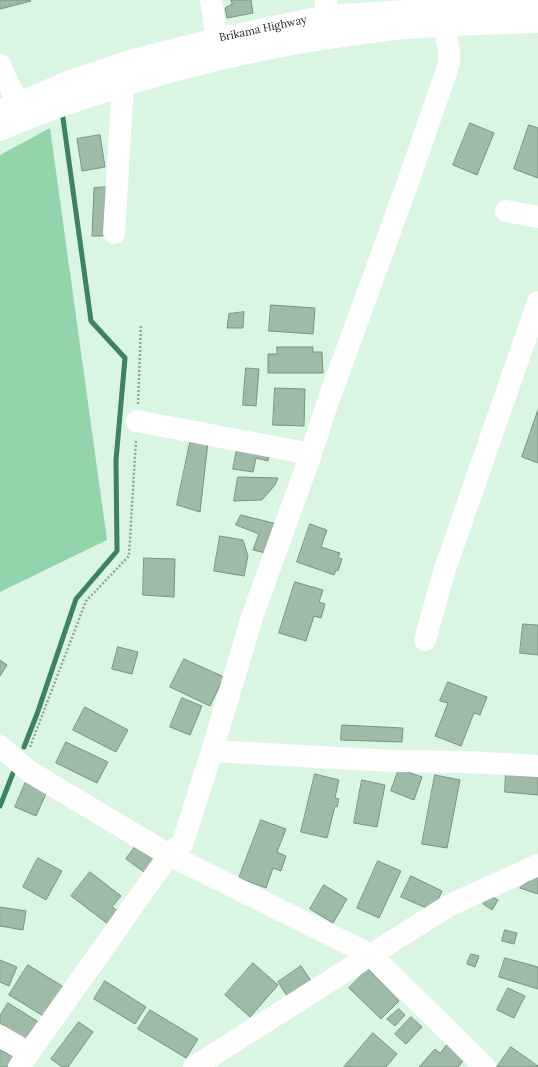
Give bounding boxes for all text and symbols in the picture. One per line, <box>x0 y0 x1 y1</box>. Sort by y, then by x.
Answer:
street label: Brikama Highway <box>218 13 308 45</box>

